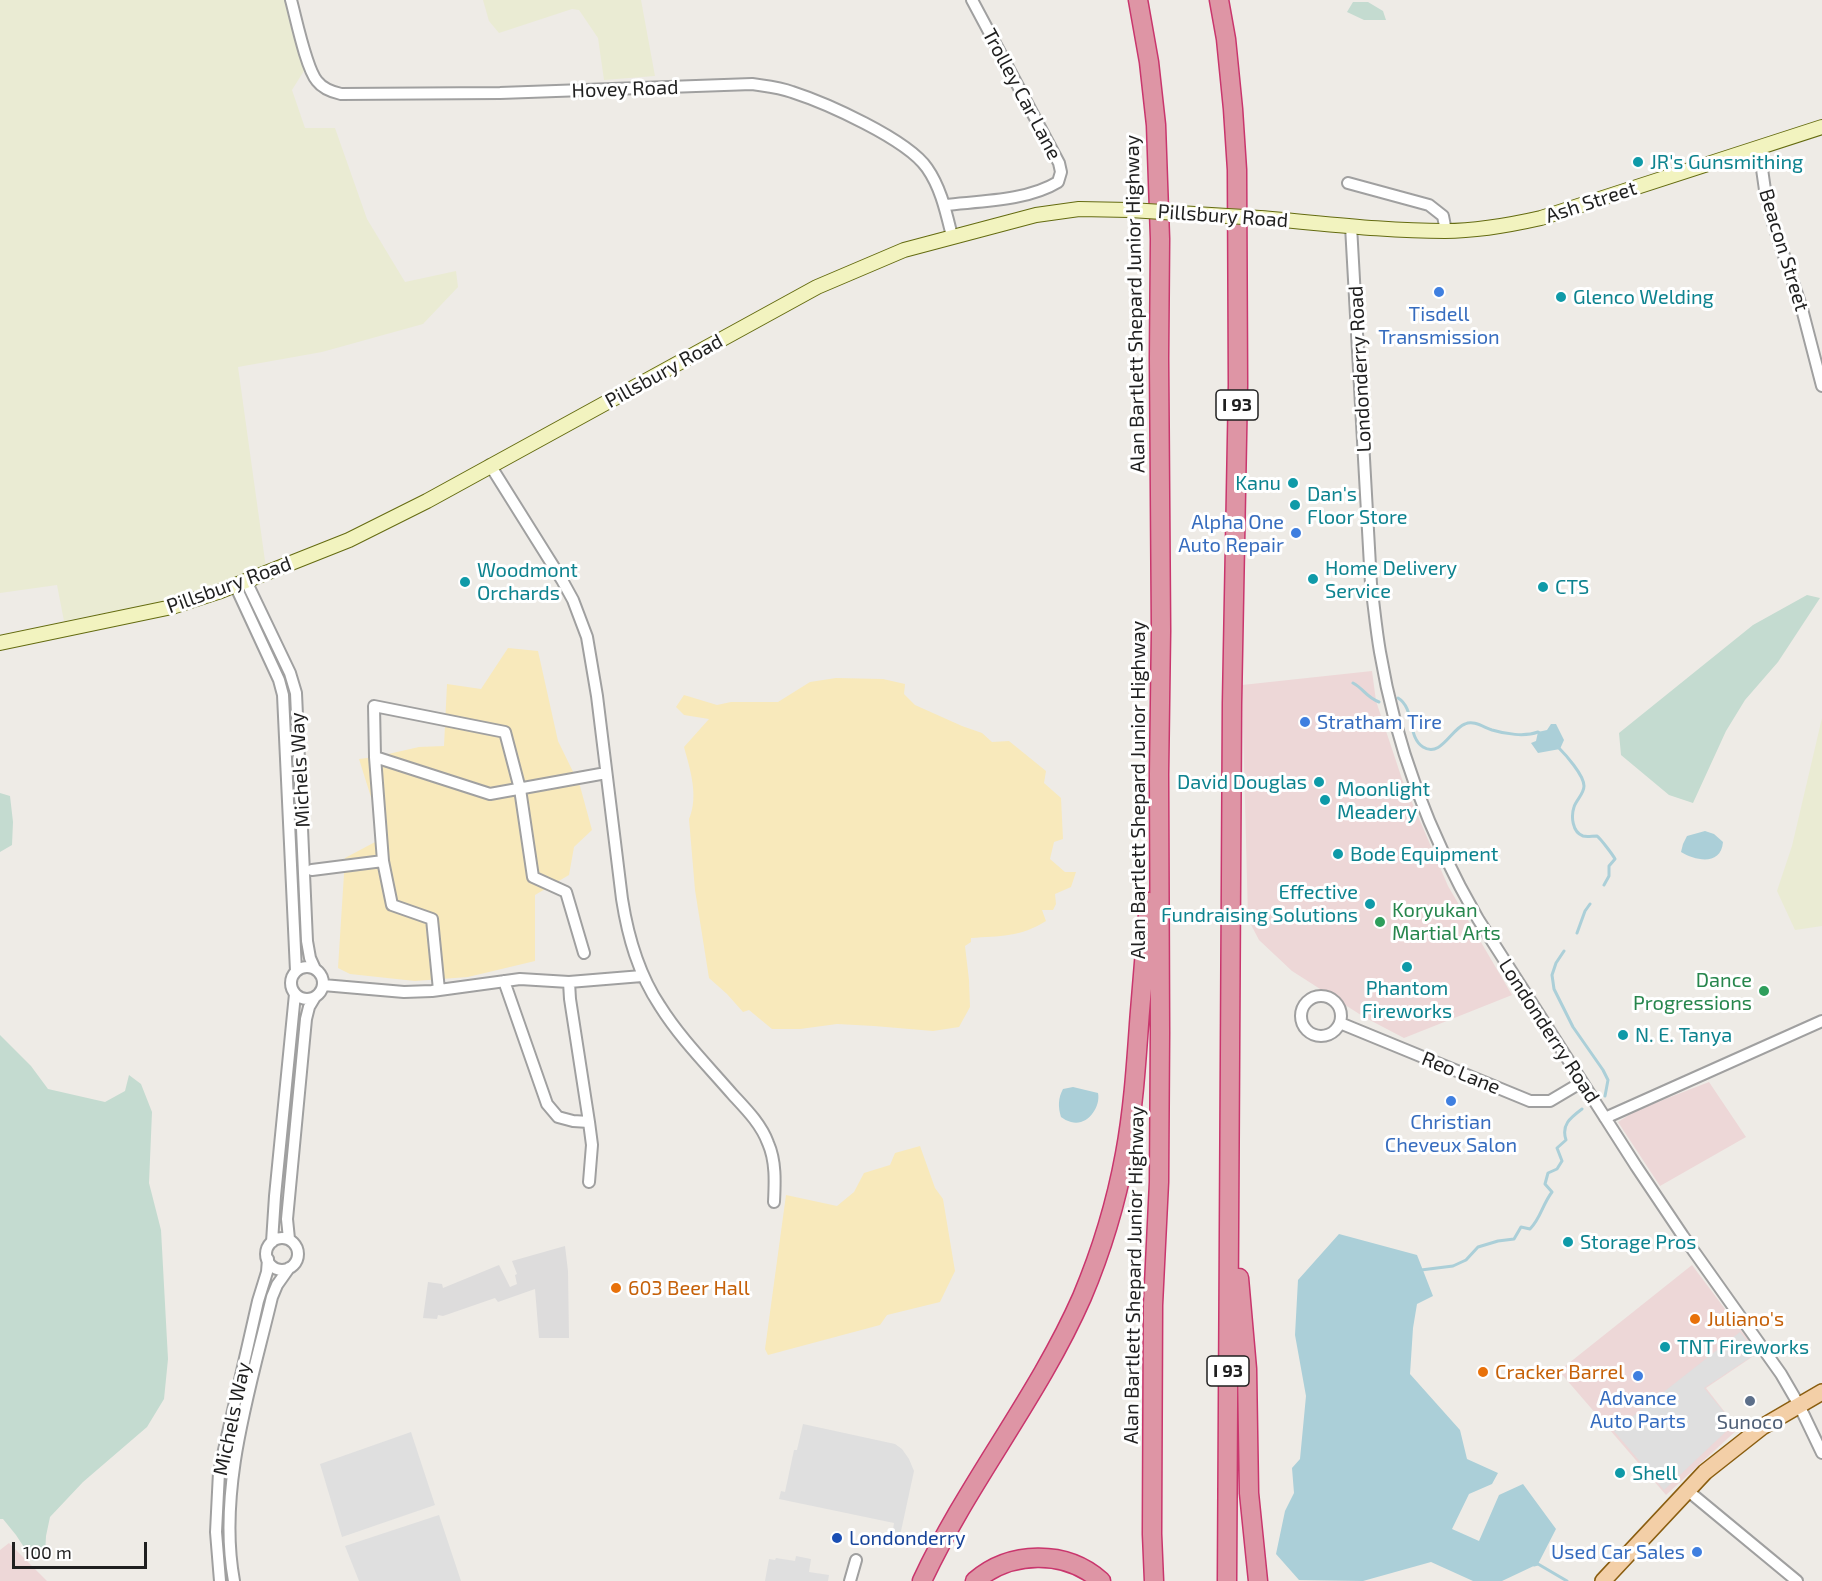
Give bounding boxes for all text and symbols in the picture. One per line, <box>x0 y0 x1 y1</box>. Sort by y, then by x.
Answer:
street label: Trolley Car Lane <box>977 24 1067 164</box>
street label: Hovey Road <box>571 75 679 103</box>
street label: Alan Bartlett Shepard Junior Highway <box>1120 135 1150 473</box>
place label: JR's Gunsmithing <box>1650 150 1803 174</box>
marker: JR's Gunsmithing <box>1631 155 1645 169</box>
street label: Ash Street <box>1542 176 1640 228</box>
street label: Beacon Street <box>1754 186 1814 314</box>
street label: Pillsbury Road <box>1157 199 1289 233</box>
street label: Londonderry Road <box>1344 285 1376 453</box>
marker: Tisdell Transmission <box>1432 285 1446 299</box>
place label: Glenco Welding <box>1573 285 1714 309</box>
marker: Glenco Welding <box>1554 290 1568 304</box>
place label: Tisdell Transmission <box>1378 302 1500 349</box>
street label: Pillsbury Road <box>601 329 727 413</box>
road number: I 93 <box>1216 390 1258 420</box>
place label: Kanu <box>1235 471 1281 495</box>
marker: Kanu <box>1286 476 1300 490</box>
place label: Dan's Floor Store <box>1307 482 1407 529</box>
marker: Dan's Floor Store <box>1288 498 1302 512</box>
place label: Alpha One Auto Repair <box>1178 510 1284 557</box>
marker: Alpha One Auto Repair <box>1289 526 1303 540</box>
street label: Pillsbury Road <box>163 551 295 619</box>
place label: Home Delivery Service <box>1325 556 1457 603</box>
place label: Woodmont Orchards <box>477 558 578 605</box>
marker: Home Delivery Service <box>1306 572 1320 586</box>
marker: Woodmont Orchards <box>458 575 472 589</box>
place label: CTS <box>1555 575 1589 599</box>
marker: CTS <box>1536 580 1550 594</box>
street label: Alan Bartlett Shepard Junior Highway <box>1126 621 1150 959</box>
place label: Stratham Tire <box>1317 710 1442 734</box>
street label: Michels Way <box>285 712 315 828</box>
marker: Stratham Tire <box>1298 715 1312 729</box>
place label: David Douglas <box>1177 770 1307 794</box>
marker: David Douglas <box>1312 775 1326 789</box>
place label: Moonlight Meadery <box>1337 777 1430 824</box>
marker: Moonlight Meadery <box>1318 793 1332 807</box>
place label: Bode Equipment <box>1350 842 1498 866</box>
marker: Bode Equipment <box>1331 847 1345 861</box>
place label: Effective Fundraising Solutions <box>1161 880 1358 927</box>
marker: Effective Fundraising Solutions <box>1363 897 1377 911</box>
place label: Koryukan Martial Arts <box>1392 898 1501 945</box>
marker: Koryukan Martial Arts <box>1373 915 1387 929</box>
street label: Londonderry Road <box>1493 954 1605 1108</box>
marker: Phantom Fireworks <box>1400 960 1414 974</box>
place label: Dance Progressions <box>1633 968 1752 1015</box>
place label: Phantom Fireworks <box>1362 976 1452 1023</box>
marker: Dance Progressions <box>1757 984 1771 998</box>
place label: N. E. Tanya <box>1635 1023 1732 1047</box>
marker: N. E. Tanya <box>1616 1028 1630 1042</box>
street label: Reo Lane <box>1418 1046 1504 1100</box>
marker: Christian Cheveux Salon <box>1444 1094 1458 1108</box>
street label: Alan Bartlett Shepard Junior Highway <box>1119 1106 1149 1444</box>
place label: Christian Cheveux Salon <box>1385 1110 1517 1157</box>
place label: Storage Pros <box>1580 1230 1696 1254</box>
marker: Storage Pros <box>1561 1235 1575 1249</box>
place label: 603 Beer Hall <box>628 1276 750 1300</box>
marker: 603 Beer Hall <box>609 1281 623 1295</box>
place label: Juliano's <box>1707 1307 1784 1331</box>
marker: Juliano's <box>1688 1312 1702 1326</box>
place label: TNT Fireworks <box>1677 1335 1809 1359</box>
marker: TNT Fireworks <box>1658 1340 1672 1354</box>
road number: I 93 <box>1207 1356 1249 1386</box>
street label: Michels Way <box>208 1360 256 1478</box>
place label: Cracker Barrel <box>1495 1360 1624 1384</box>
marker: Cracker Barrel <box>1476 1365 1490 1379</box>
marker: Advance Auto Parts <box>1631 1369 1645 1383</box>
place label: Advance Auto Parts <box>1590 1386 1686 1433</box>
marker: Sunoco <box>1743 1394 1757 1408</box>
place label: Sunoco <box>1717 1410 1783 1434</box>
place label: Shell <box>1632 1461 1677 1485</box>
marker: Shell <box>1613 1466 1627 1480</box>
place label: Londonderry <box>849 1526 965 1550</box>
scale bar <box>15 1530 150 1568</box>
marker: Londonderry <box>830 1531 844 1545</box>
place label: Used Car Sales <box>1551 1540 1685 1564</box>
text: 100 m <box>23 1541 72 1563</box>
marker: Used Car Sales <box>1690 1545 1704 1559</box>

